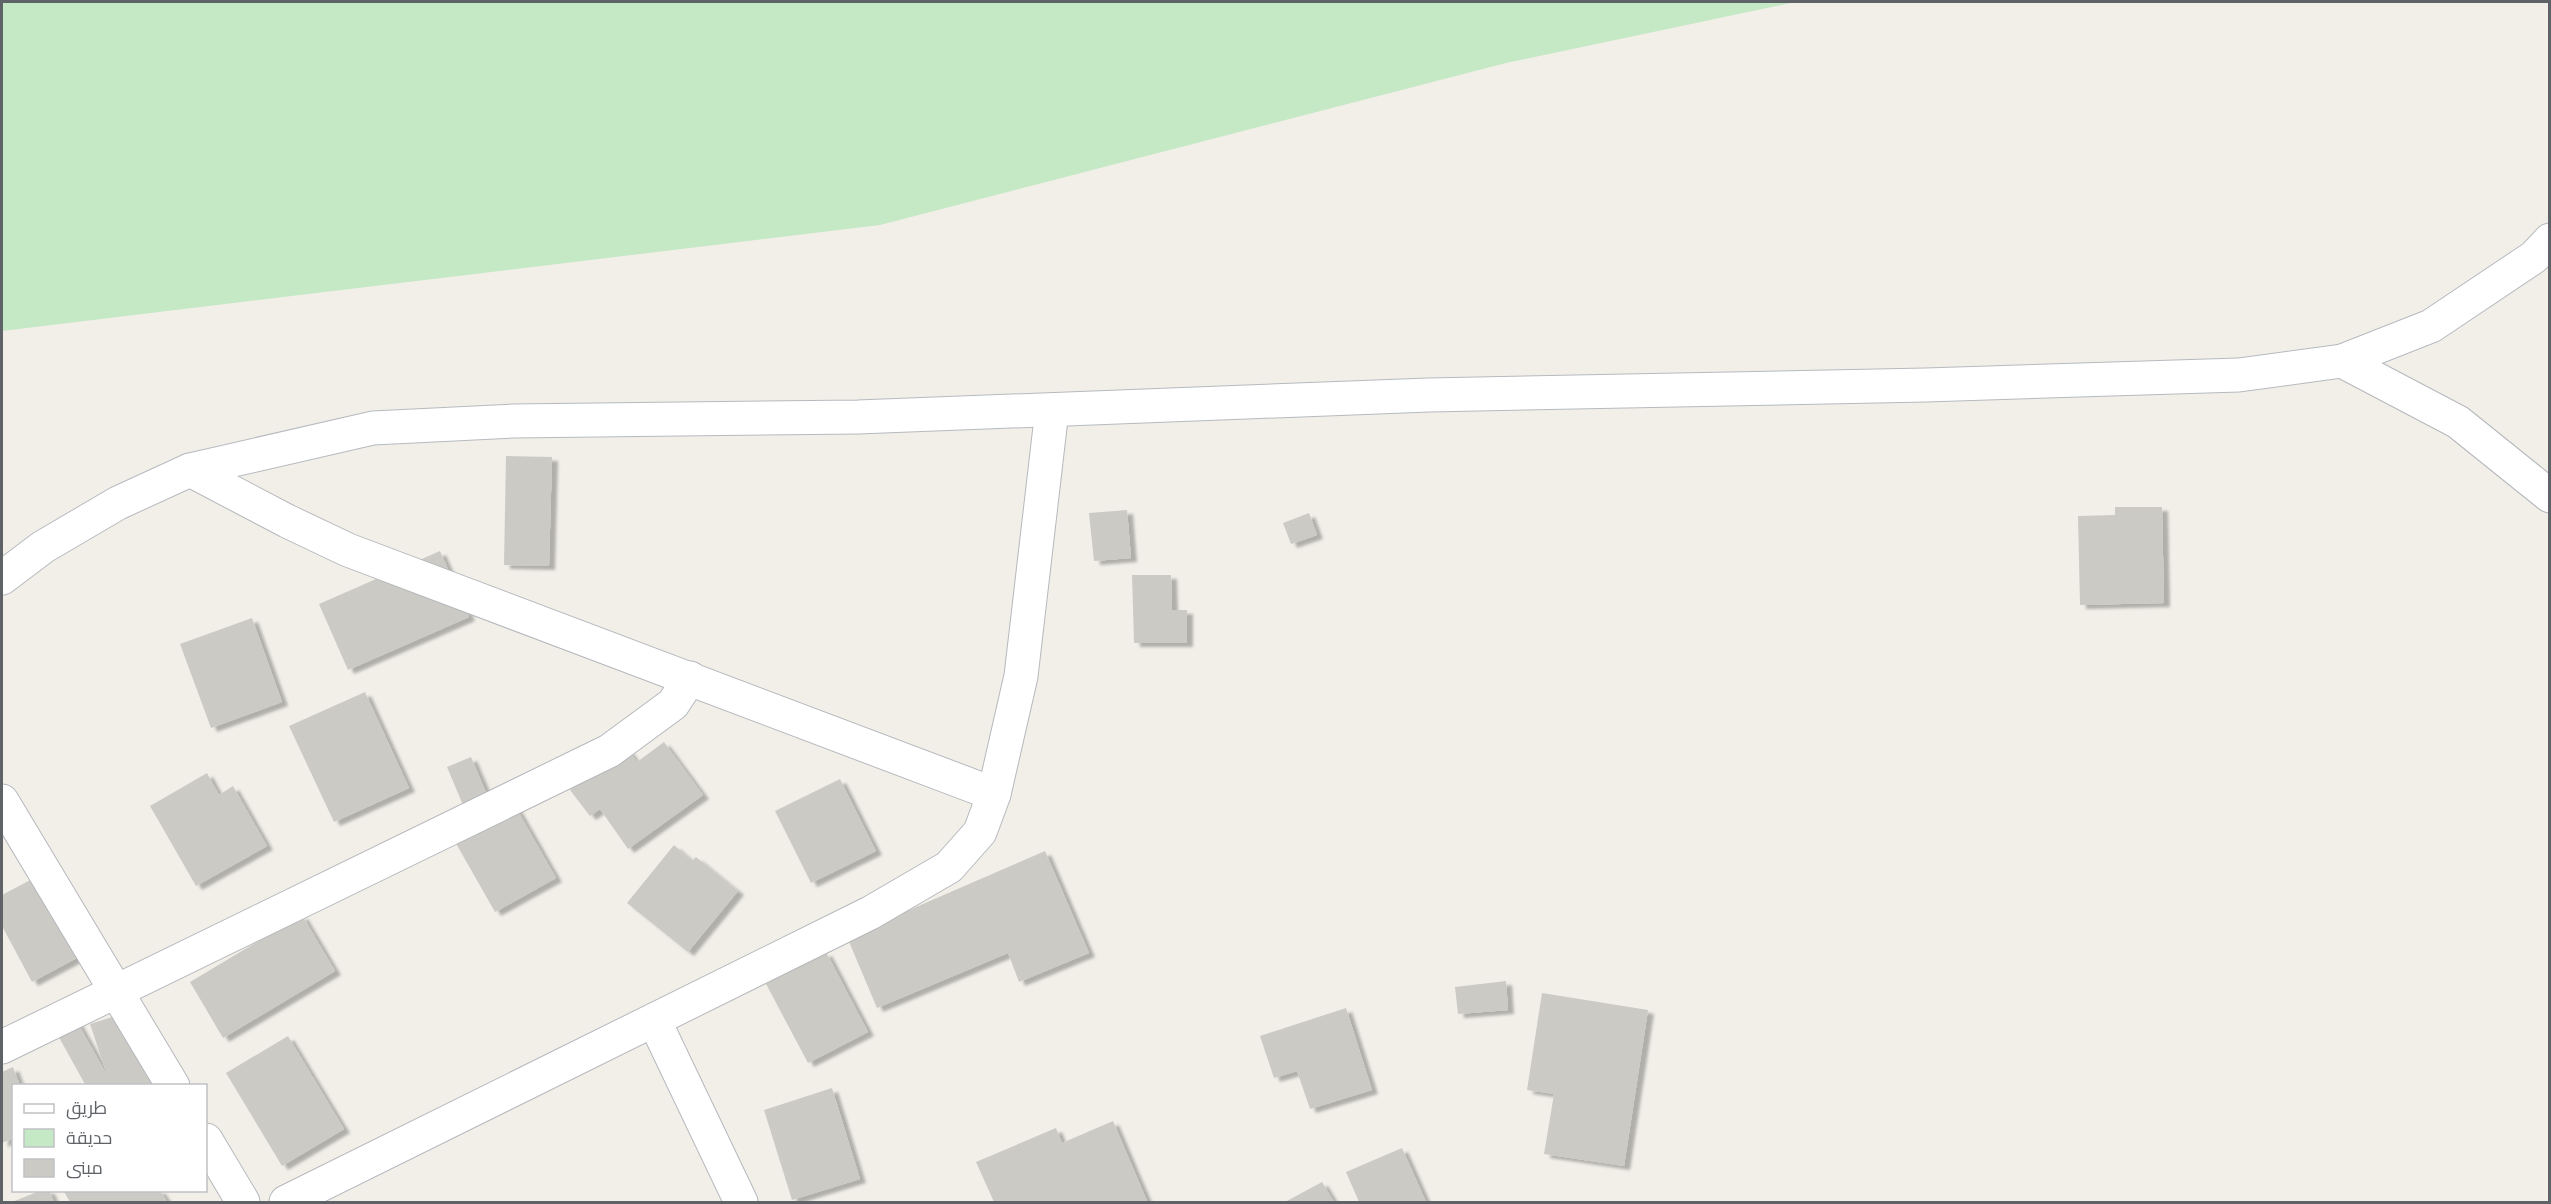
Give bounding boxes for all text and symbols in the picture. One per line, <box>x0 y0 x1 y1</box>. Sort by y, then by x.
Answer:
legend <box>12 1084 207 1192</box>
text: طريق <box>66 1097 107 1120</box>
text: حديقة <box>66 1127 112 1149</box>
text: مبنى <box>66 1157 103 1179</box>

